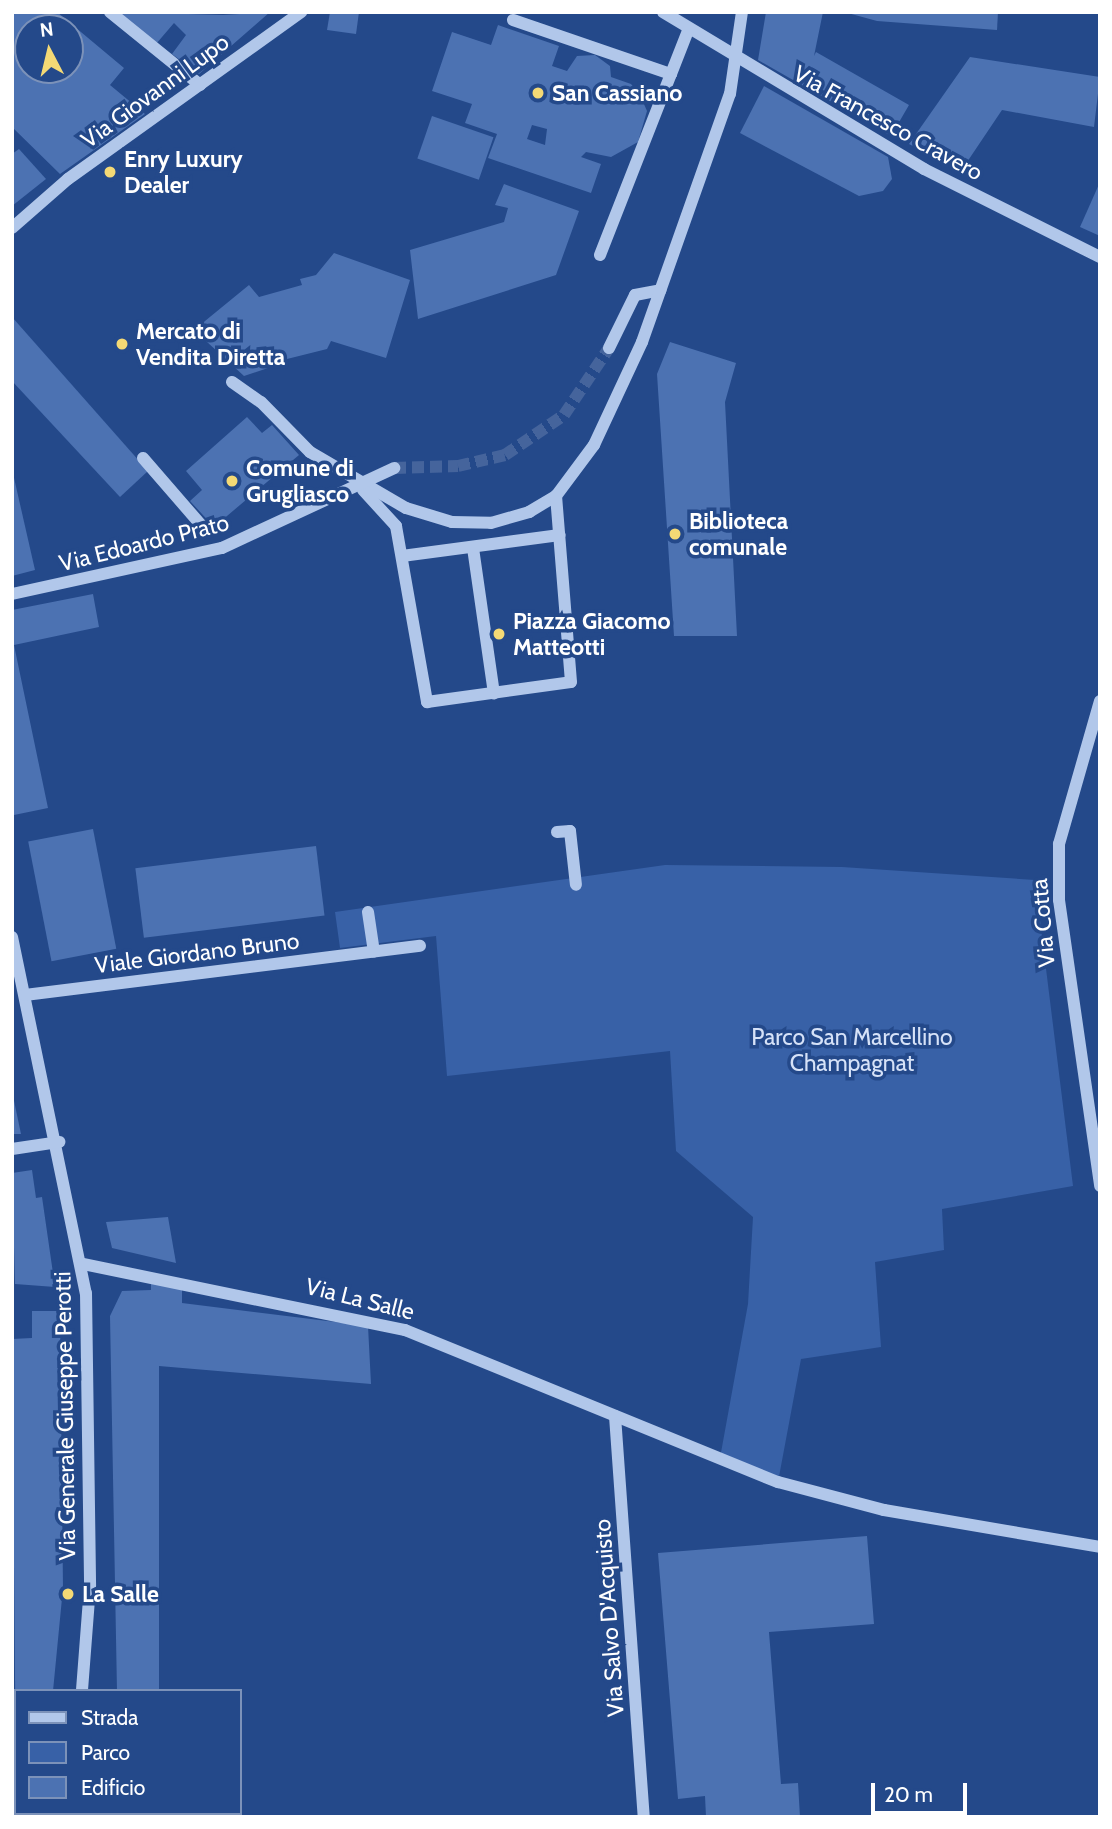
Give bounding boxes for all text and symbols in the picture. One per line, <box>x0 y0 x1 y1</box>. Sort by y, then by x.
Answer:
north arrow <box>14 14 84 84</box>
text: N <box>39 17 55 42</box>
street label: Via Giovanni Lupo <box>76 28 234 154</box>
street label: Via Francesco Cravero <box>789 60 987 186</box>
place label: San Cassiano <box>552 79 682 107</box>
marker: San Cassiano <box>530 85 546 101</box>
place label: Enry Luxury Dealer <box>124 145 243 199</box>
marker: Enry Luxury Dealer <box>102 164 118 180</box>
place label: Mercato di Vendita Diretta <box>136 317 285 371</box>
marker: Mercato di Vendita Diretta <box>114 336 130 352</box>
place label: Comune di Grugliasco <box>246 454 354 508</box>
marker: Comune di Grugliasco <box>224 473 240 489</box>
place label: Biblioteca comunale <box>689 507 788 561</box>
street label: Via Edoardo Prato <box>56 509 232 577</box>
marker: Biblioteca comunale <box>667 526 683 542</box>
place label: Piazza Giacomo Matteotti <box>513 607 671 661</box>
marker: Piazza Giacomo Matteotti <box>491 626 507 642</box>
street label: Via Cotta <box>1025 877 1061 969</box>
street label: Viale Giordano Bruno <box>93 927 301 979</box>
park label: Parco San Marcellino Champagnat <box>751 1023 953 1077</box>
street label: Via Generale Giuseppe Perotti <box>49 1271 81 1561</box>
street label: Via La Salle <box>303 1272 417 1326</box>
street label: Via Salvo D'Acquisto <box>588 1518 630 1718</box>
place label: La Salle <box>82 1580 159 1608</box>
marker: La Salle <box>60 1586 76 1602</box>
legend <box>14 1689 242 1815</box>
text: Strada <box>81 1705 138 1730</box>
text: Parco <box>81 1740 130 1765</box>
scale bar <box>874 1770 970 1814</box>
text: Edificio <box>81 1775 145 1800</box>
text: 20 m <box>884 1782 933 1807</box>

